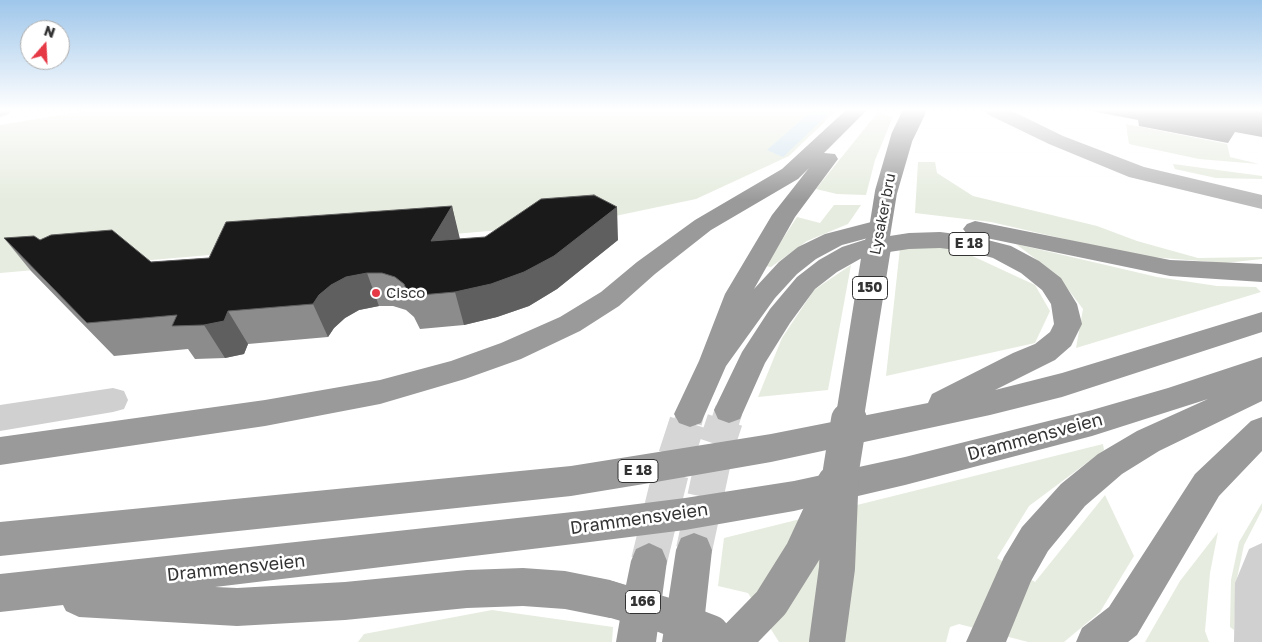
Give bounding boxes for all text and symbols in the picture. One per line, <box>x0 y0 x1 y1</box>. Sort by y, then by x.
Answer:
north arrow <box>20 20 70 70</box>
text: N <box>42 22 58 41</box>
street label: Lysaker bru <box>866 172 900 256</box>
road number: E 18 <box>949 232 989 255</box>
road number: 150 <box>852 276 888 300</box>
place label: Cisco <box>386 284 425 302</box>
marker: Cisco <box>370 287 382 299</box>
street label: Drammensveien <box>965 409 1105 465</box>
road number: E 18 <box>618 460 658 482</box>
street label: Drammensveien <box>569 499 709 539</box>
street label: Drammensveien <box>166 550 306 586</box>
road number: 166 <box>626 590 660 614</box>

